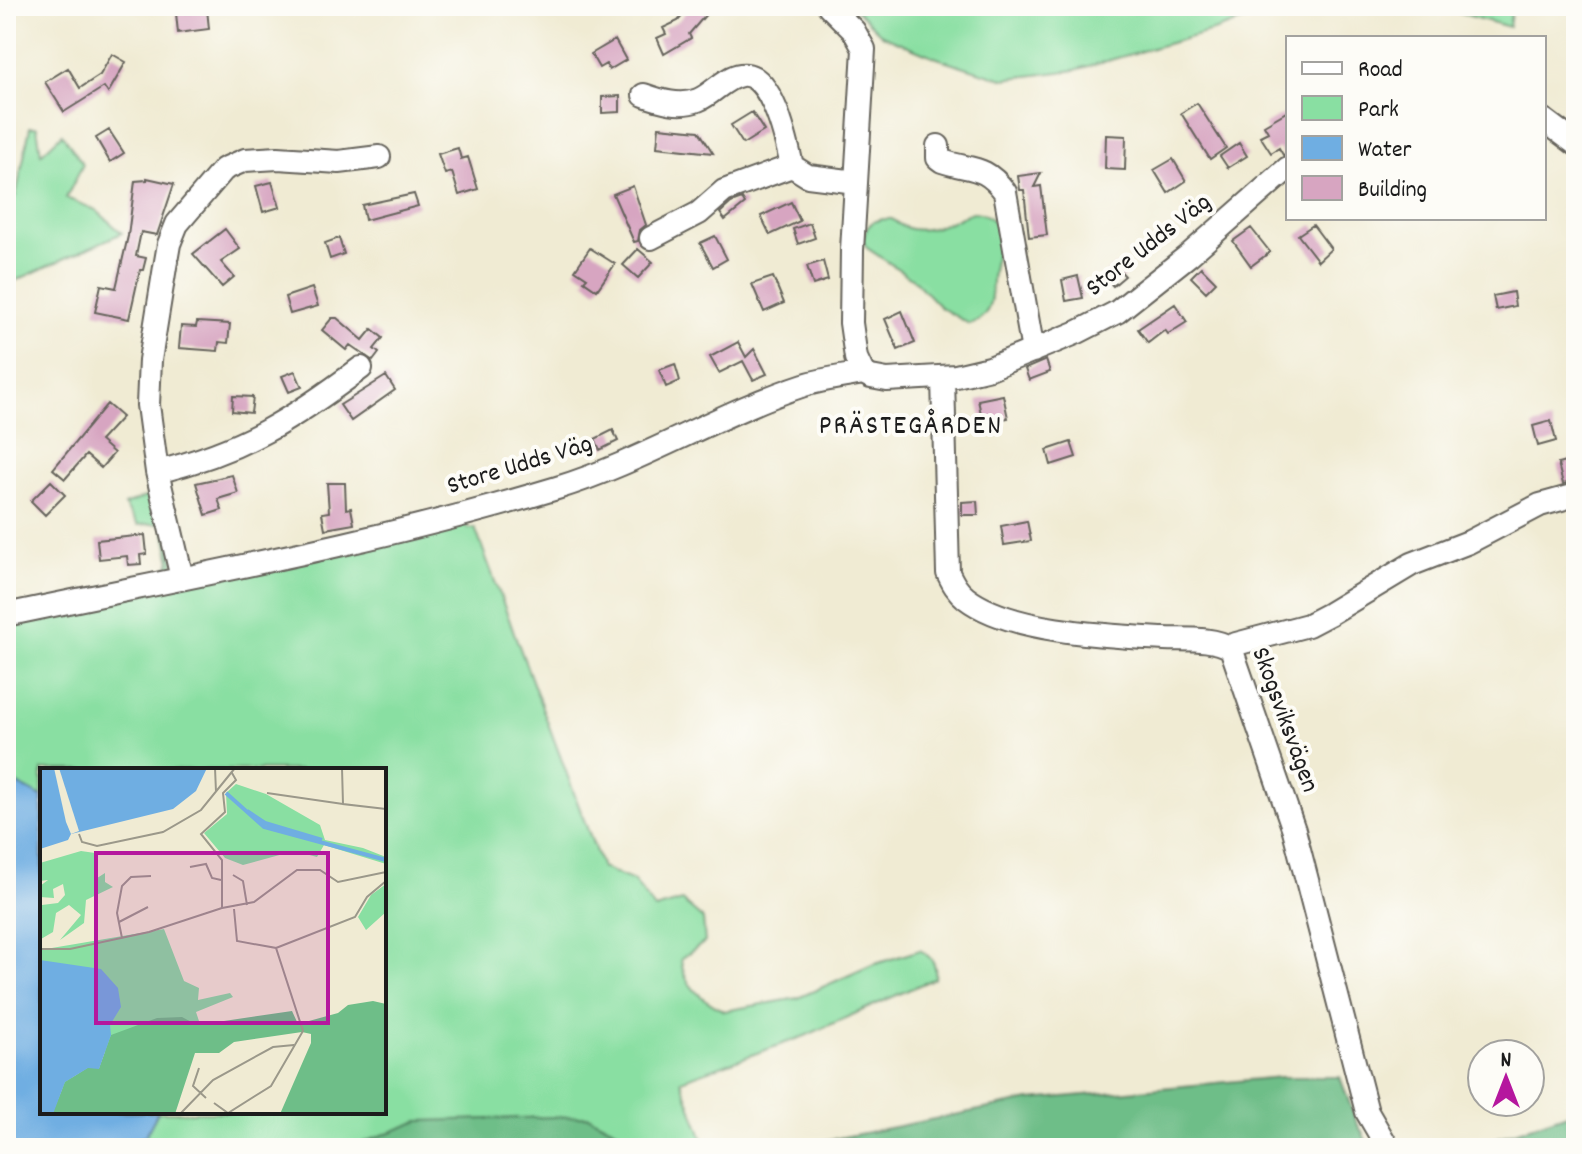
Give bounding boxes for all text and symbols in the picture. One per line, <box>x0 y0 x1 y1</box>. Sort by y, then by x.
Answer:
legend <box>1286 36 1546 220</box>
text: Road <box>1358 54 1403 88</box>
text: Park <box>1358 94 1399 128</box>
text: Water <box>1358 134 1411 168</box>
text: Building <box>1358 174 1427 208</box>
street label: Store Udds Väg <box>1078 185 1220 307</box>
district label: PRÄSTEGÅRDEN <box>819 408 1003 448</box>
street label: Store Udds Väg <box>443 426 597 506</box>
street label: Skogsviksvägen <box>1241 642 1327 798</box>
inset map <box>40 768 386 1114</box>
north arrow <box>1466 1038 1546 1118</box>
text: N <box>1501 1046 1512 1077</box>

